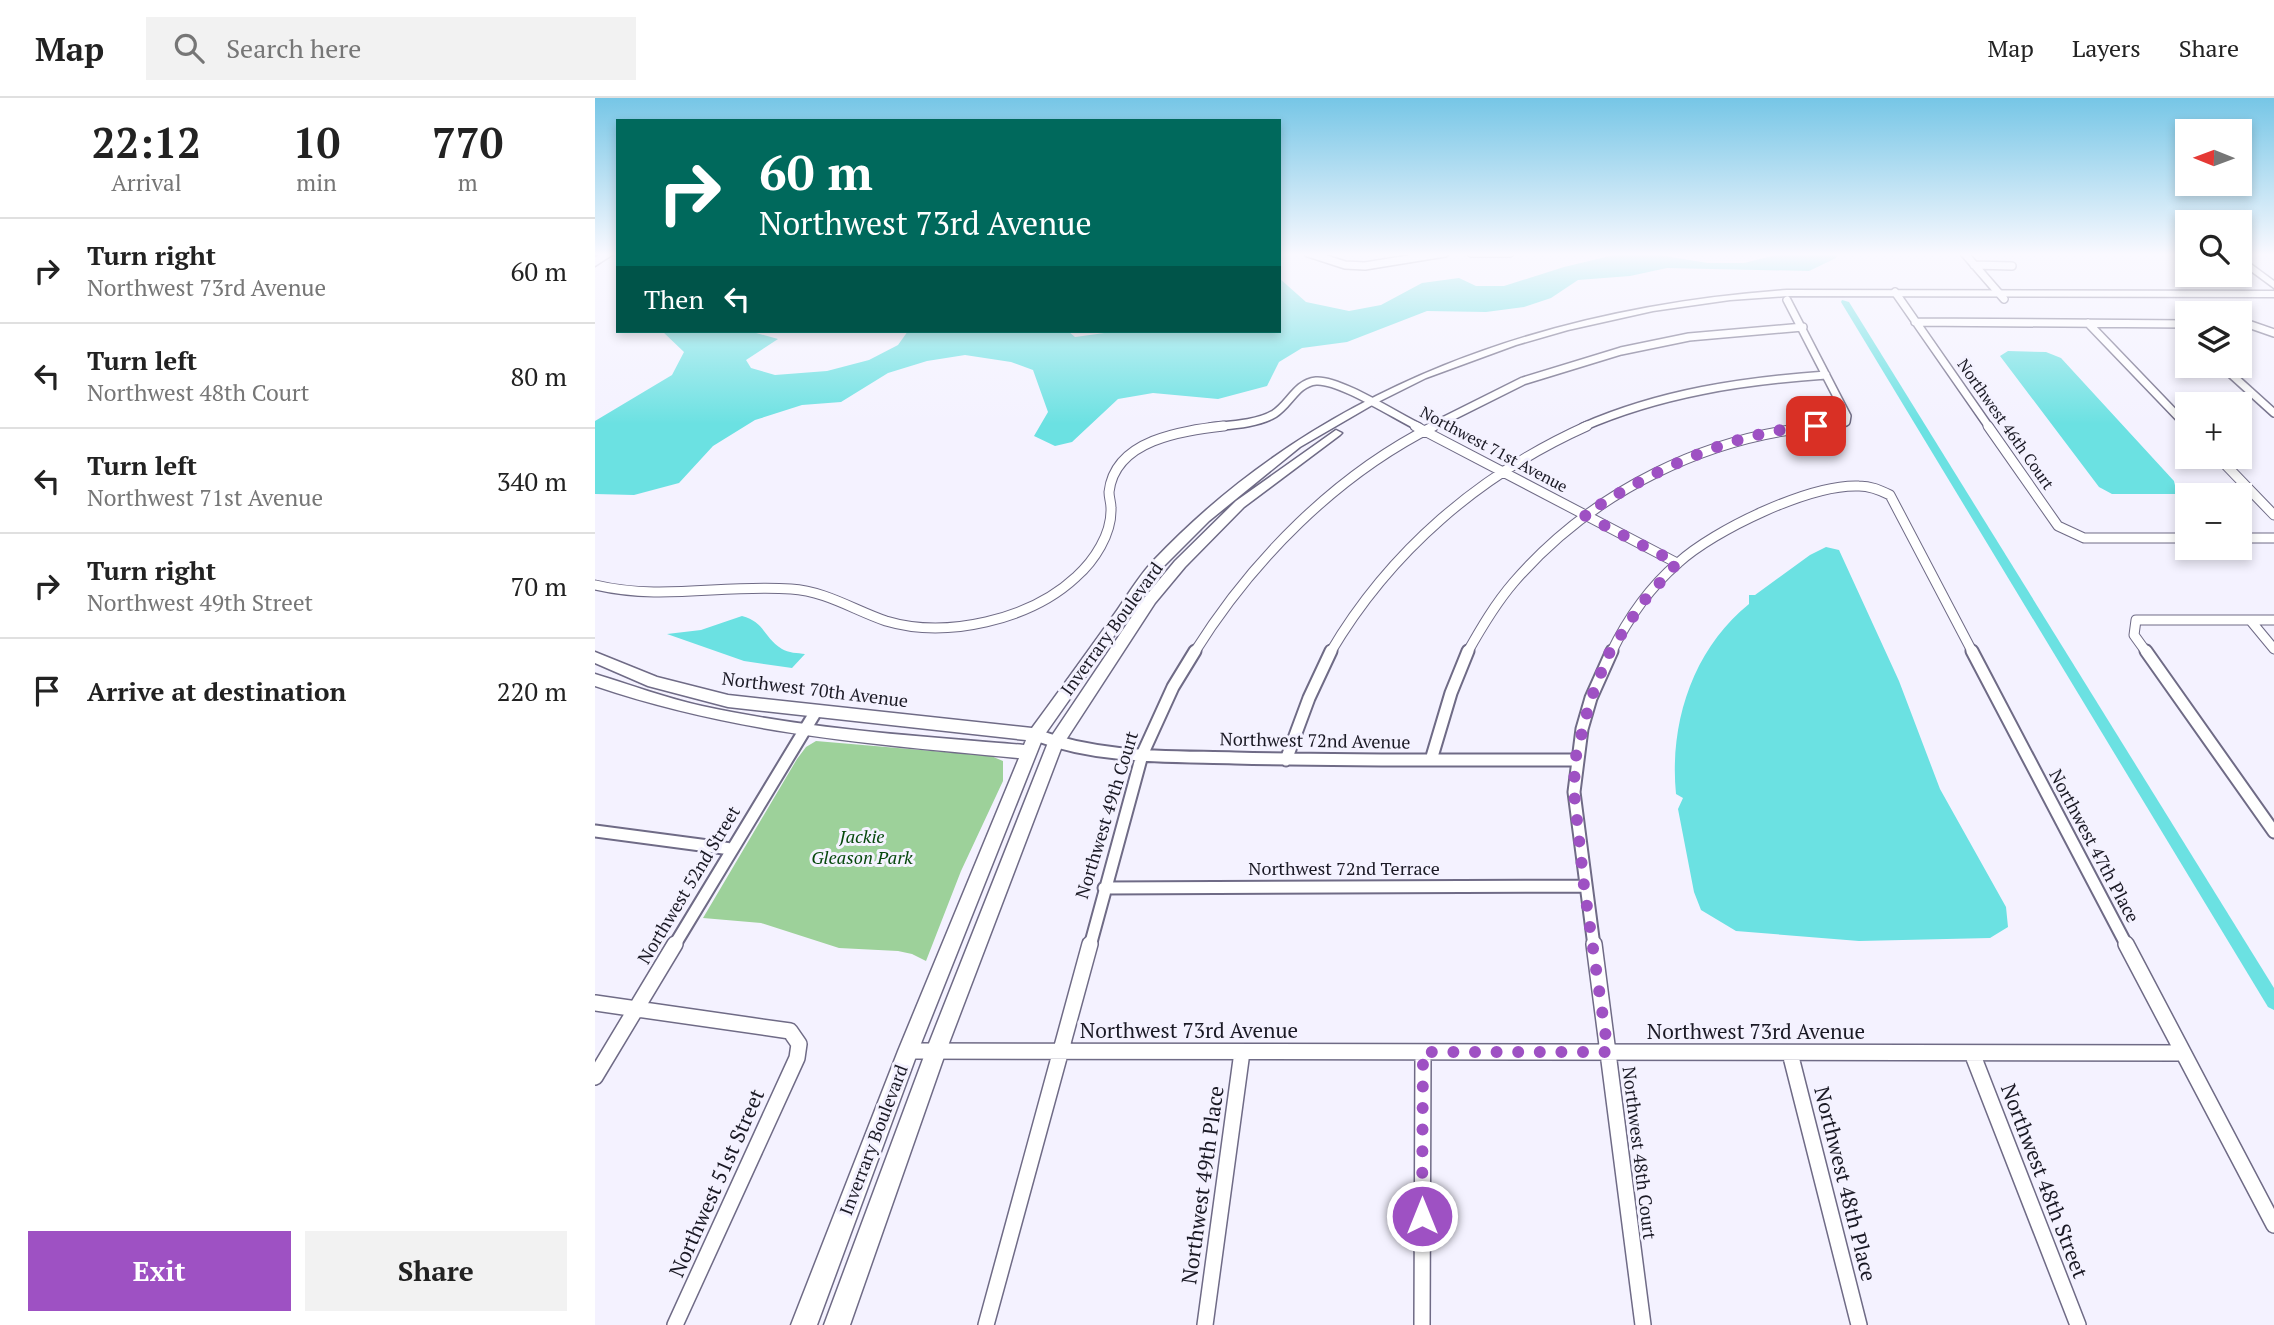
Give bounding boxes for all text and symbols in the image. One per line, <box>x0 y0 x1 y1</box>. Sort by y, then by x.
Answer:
search box <box>146 17 636 80</box>
text: Map <box>35 27 104 70</box>
icon: search <box>170 29 208 67</box>
text: Search here <box>226 31 361 65</box>
text: Map <box>1987 32 2034 64</box>
text: Layers <box>2072 32 2141 64</box>
text: Share <box>2179 32 2239 64</box>
text: 22:12 <box>92 114 201 170</box>
text: 10 <box>293 114 340 170</box>
text: 770 <box>432 114 503 170</box>
north arrow <box>2175 119 2252 196</box>
map controls <box>2175 119 2252 560</box>
text: 60 m <box>759 139 873 204</box>
icon: right <box>644 147 735 238</box>
text: Arrival <box>111 167 182 198</box>
text: min <box>296 167 337 198</box>
text: m <box>458 167 478 198</box>
text: Northwest 73rd Avenue <box>759 202 1092 244</box>
button: search <box>2175 210 2252 287</box>
text: Turn right <box>87 238 216 272</box>
icon: right <box>28 252 66 290</box>
text: 60 m <box>511 254 567 288</box>
text: Northwest 73rd Avenue <box>87 272 326 303</box>
icon: left <box>718 280 756 318</box>
text: Then <box>644 282 704 316</box>
button: layers <box>2175 301 2252 378</box>
text: Turn left <box>87 343 197 377</box>
street label: Northwest 46th Court <box>1953 354 2059 494</box>
icon: left <box>28 357 66 395</box>
text: 80 m <box>511 359 567 393</box>
text: Northwest 48th Court <box>87 377 309 408</box>
button: + <box>2175 392 2252 469</box>
pin <box>1786 396 1846 456</box>
street label: Northwest 71st Avenue <box>1416 401 1572 497</box>
icon: arrive <box>1797 407 1835 445</box>
text: Turn left <box>87 448 197 482</box>
icon: left <box>28 462 66 500</box>
text: 340 m <box>497 464 567 498</box>
text: Northwest 71st Avenue <box>87 482 323 513</box>
button: − <box>2175 483 2252 560</box>
text: Turn right <box>87 553 216 587</box>
street label: Inverrary Boulevard <box>1055 557 1168 700</box>
icon: right <box>28 567 66 605</box>
text: 70 m <box>511 569 567 603</box>
text: Northwest 49th Street <box>87 587 313 618</box>
street label: Northwest 70th Avenue <box>721 666 910 712</box>
icon: arrive <box>28 672 66 710</box>
text: Arrive at destination <box>87 674 346 708</box>
text: 220 m <box>497 674 567 708</box>
street label: Northwest 72nd Avenue <box>1219 726 1411 754</box>
street label: Northwest 49th Court <box>1069 728 1143 901</box>
street label: Northwest 47th Place <box>2044 765 2145 926</box>
street label: Northwest 52nd Street <box>631 801 745 968</box>
park label: Jackie Gleason Park <box>811 824 913 869</box>
street label: Northwest 72nd Terrace <box>1248 856 1440 880</box>
street label: Northwest 73rd Avenue <box>1080 1016 1298 1044</box>
street label: Northwest 73rd Avenue <box>1647 1017 1865 1045</box>
street label: Inverrary Boulevard <box>833 1061 913 1218</box>
street label: Northwest 48th Court <box>1617 1065 1663 1241</box>
street label: Northwest 48th Street <box>1995 1079 2095 1282</box>
street label: Northwest 48th Place <box>1808 1083 1884 1284</box>
street label: Northwest 51st Street <box>662 1084 770 1281</box>
street label: Northwest 49th Place <box>1174 1084 1230 1286</box>
position arrow <box>1385 1179 1459 1253</box>
button: Exit <box>28 1231 291 1311</box>
button: Share <box>305 1231 567 1311</box>

